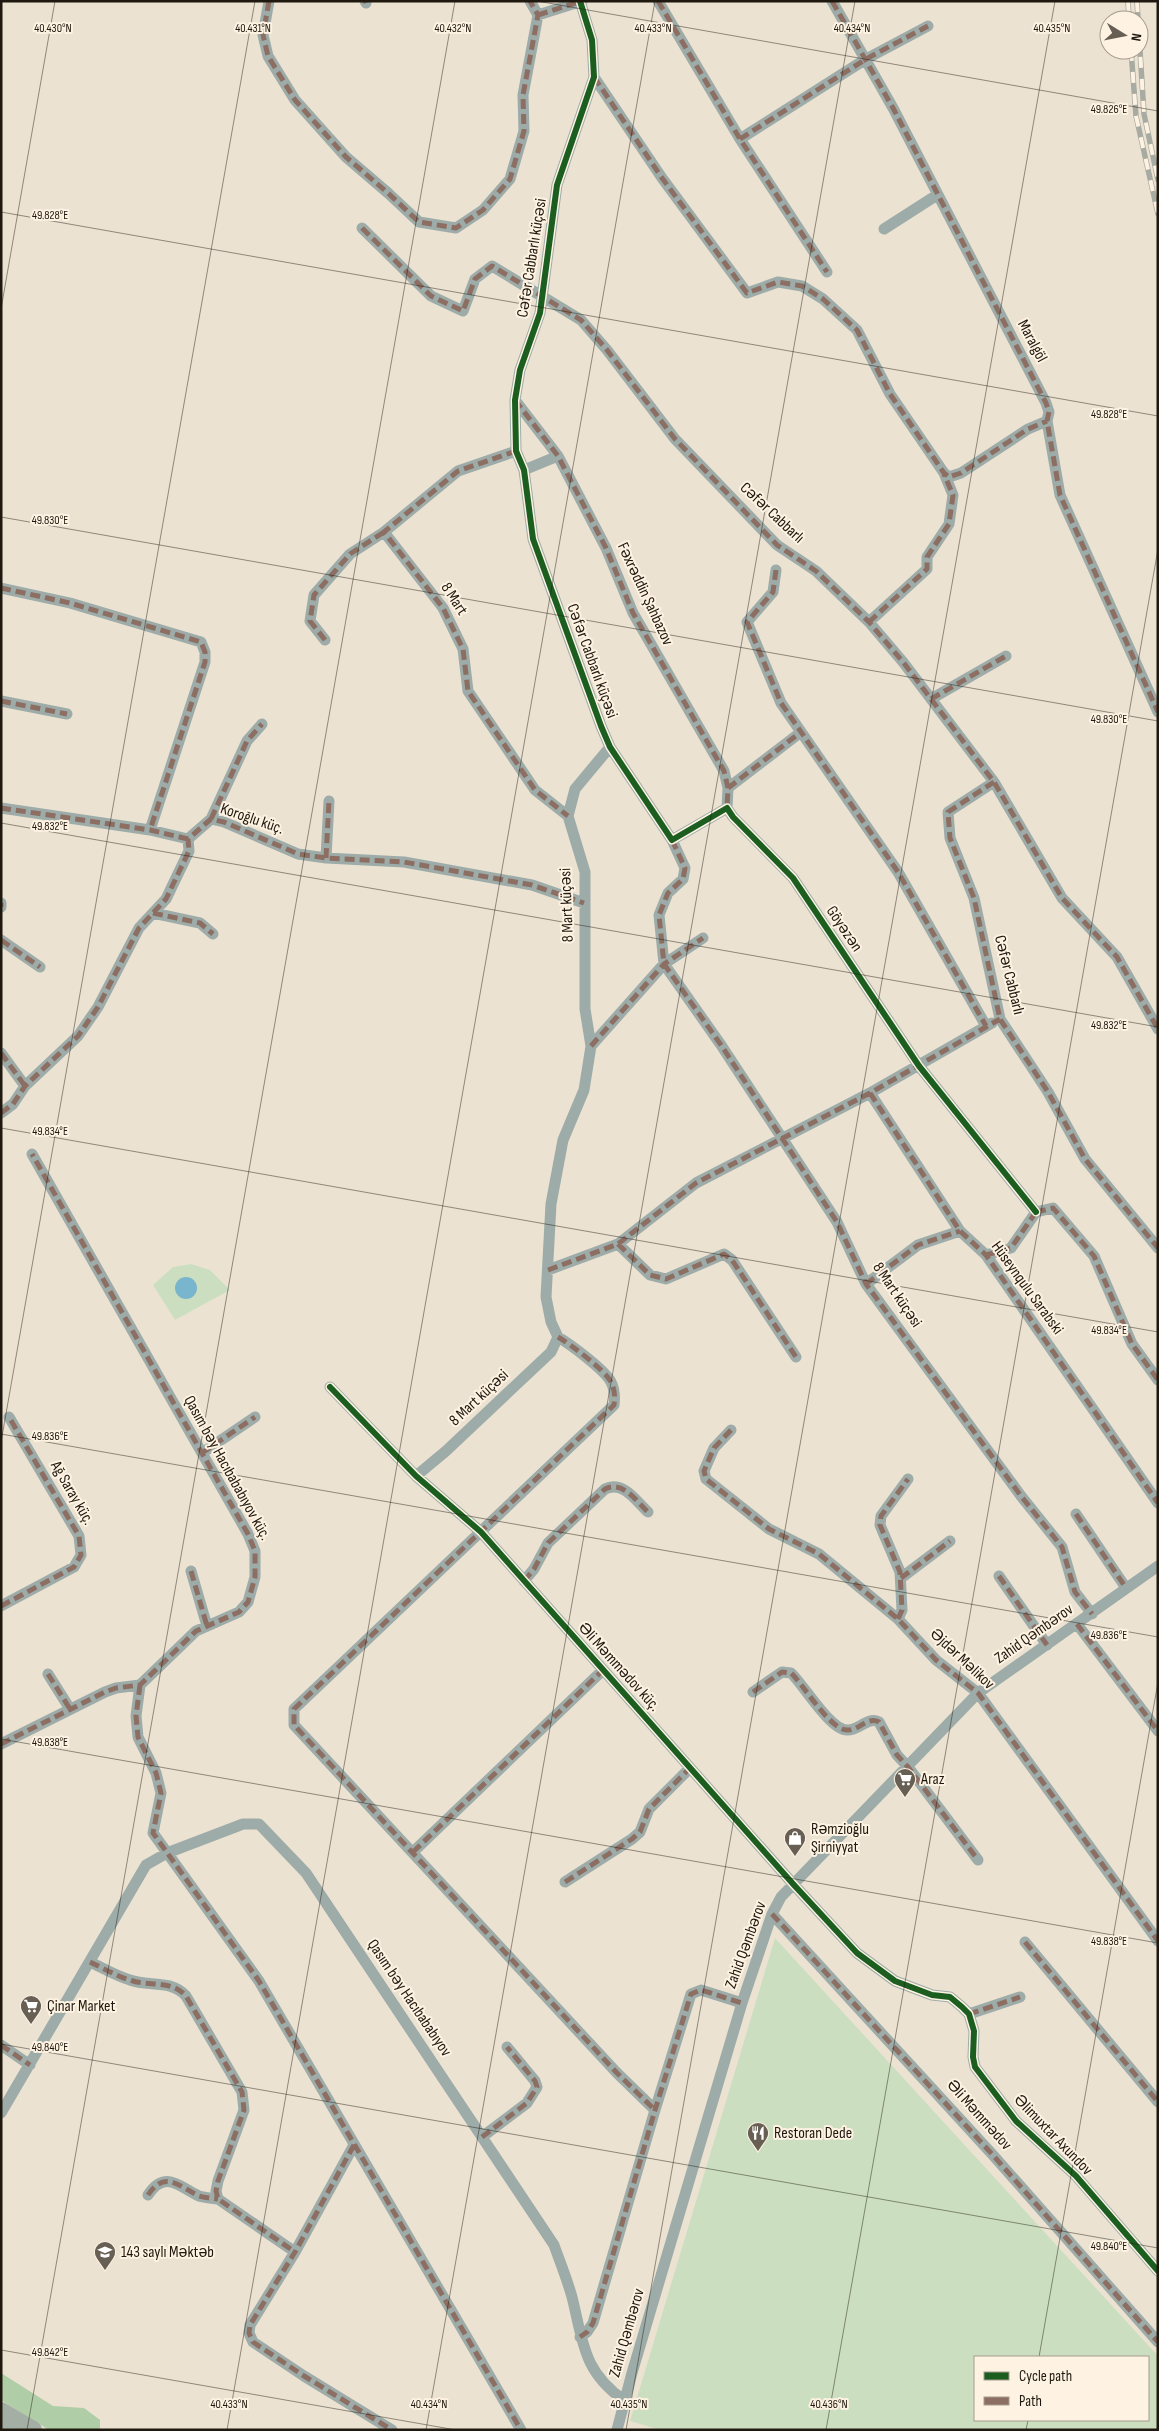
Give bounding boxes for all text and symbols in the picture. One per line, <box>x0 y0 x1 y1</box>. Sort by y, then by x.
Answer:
north arrow <box>1099 10 1149 60</box>
text: 40.430°N <box>34 21 72 36</box>
text: 40.431°N <box>235 21 271 36</box>
text: 40.432°N <box>435 21 471 36</box>
text: 40.433°N <box>634 21 672 36</box>
text: 40.434°N <box>834 21 870 36</box>
text: 40.435°N <box>1034 21 1070 36</box>
text: N <box>1127 32 1145 42</box>
text: 49.826°E <box>1091 102 1127 117</box>
street label: Cəfər Cabbarlı küçəsi <box>513 197 551 319</box>
text: 49.828°E <box>32 208 68 223</box>
street label: Maralgöl <box>1013 317 1051 365</box>
text: 49.828°E <box>1091 407 1127 422</box>
street label: Cəfər Cabbarlı <box>736 478 808 548</box>
text: 49.830°E <box>32 513 68 528</box>
street label: Fəxrəddin Şahbazov <box>613 540 677 648</box>
street label: 8 Mart <box>437 579 472 619</box>
street label: Cəfər Cabbarlı küçəsi <box>563 601 622 721</box>
text: 49.830°E <box>1091 712 1127 727</box>
street label: Koroğlu küç. <box>218 799 286 839</box>
text: 49.832°E <box>32 819 68 834</box>
street label: 8 Mart küçəsi <box>556 868 578 942</box>
street label: Göyəzən <box>822 903 866 955</box>
street label: Cəfər Cabbarlı <box>990 933 1028 1017</box>
text: 49.832°E <box>1091 1018 1127 1033</box>
text: 49.834°E <box>32 1124 68 1139</box>
street label: Hüseynqulu Sarabski <box>987 1238 1067 1338</box>
street label: 8 Mart küçəsi <box>868 1259 926 1331</box>
text: 49.834°E <box>1091 1323 1127 1338</box>
street label: 8 Mart küçəsi <box>445 1366 513 1430</box>
street label: Qasım bəy Hacıbababıyov küç. <box>179 1392 275 1544</box>
text: 49.836°E <box>32 1429 68 1444</box>
street label: Ağ Saray küç. <box>46 1457 98 1528</box>
street label: Zahid Qəmbərov <box>991 1600 1077 1668</box>
street label: Əli Məmmədov küç. <box>574 1619 664 1715</box>
street label: Əjdər Məlikov <box>926 1624 998 1694</box>
text: 49.836°E <box>1091 1628 1127 1643</box>
text: 49.838°E <box>32 1735 68 1750</box>
supermarket icon: Araz <box>893 1767 917 1798</box>
place label: Araz <box>920 1770 945 1789</box>
place label: Rəmzioğlu Şirniyyat <box>811 1820 869 1857</box>
shop icon: Rəmzioğlu Şirniyyat <box>783 1826 807 1857</box>
street label: Zahid Qəmbərov <box>721 1899 771 1991</box>
text: 49.838°E <box>1091 1934 1127 1949</box>
street label: Qasım bəy Hacıbababıyov <box>363 1936 455 2060</box>
supermarket icon: Çinar Market <box>19 1994 43 2025</box>
place label: Çinar Market <box>47 1997 115 2016</box>
text: 49.840°E <box>32 2040 68 2055</box>
street label: Əli Məmmədov <box>942 2076 1016 2154</box>
street label: Əlimuxtar Axundov <box>1010 2091 1096 2179</box>
restaurant icon: Restoran Dede <box>746 2121 770 2152</box>
place label: Restoran Dede <box>774 2124 852 2143</box>
text: 49.840°E <box>1091 2239 1127 2254</box>
school or university icon: 143 saylı Məktəb <box>93 2240 117 2271</box>
place label: 143 saylı Məktəb <box>121 2243 214 2262</box>
street label: Zahid Qəmbərov <box>605 2287 649 2379</box>
text: 49.842°E <box>32 2345 68 2360</box>
legend <box>974 2356 1149 2421</box>
text: Cycle path <box>1019 2367 1072 2386</box>
text: Path <box>1019 2392 1042 2411</box>
text: 40.433°N <box>210 2397 248 2412</box>
text: 40.434°N <box>411 2397 447 2412</box>
text: 40.435°N <box>611 2397 647 2412</box>
text: 40.436°N <box>810 2397 848 2412</box>

